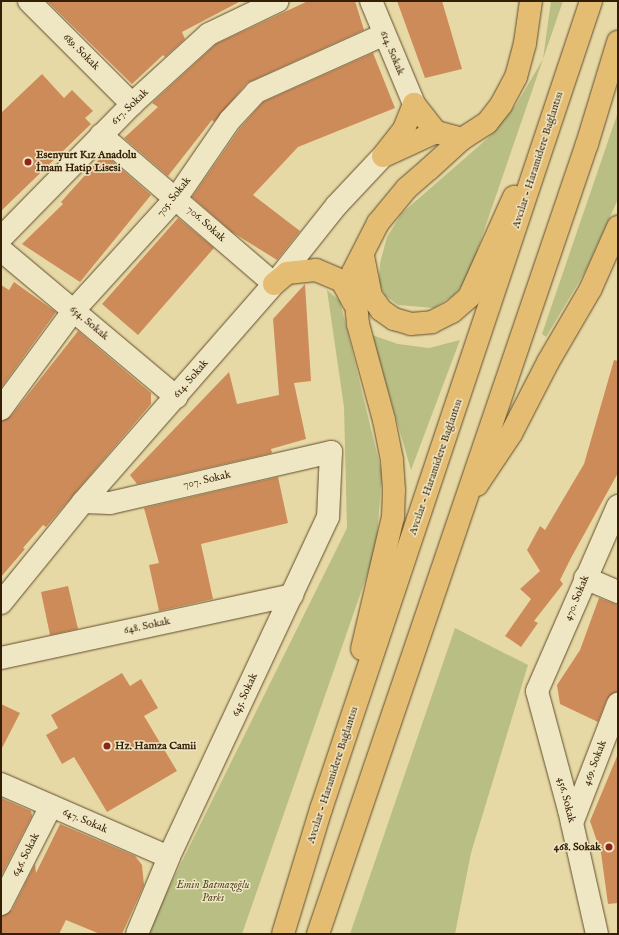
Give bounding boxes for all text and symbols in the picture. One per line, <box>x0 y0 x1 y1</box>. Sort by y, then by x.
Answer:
street label: 614. Sokak <box>377 29 407 77</box>
street label: 689. Sokak <box>60 31 102 73</box>
street label: 617. Sokak <box>109 86 151 128</box>
street label: Avcılar - Haramidere Bağlantısı <box>510 90 566 230</box>
place label: Esenyurt Kız Anadolu İmam Hatip Lisesi <box>36 149 136 175</box>
marker: Esenyurt Kız Anadolu İmam Hatip Lisesi <box>23 157 33 167</box>
street label: 705. Sokak <box>154 174 194 220</box>
street label: 706. Sokak <box>184 203 228 245</box>
street label: 654. Sokak <box>67 303 111 343</box>
street label: 614. Sokak <box>171 357 211 401</box>
street label: Avcılar - Haramidere Bağlantısı <box>406 397 466 537</box>
street label: 707. Sokak <box>182 468 232 492</box>
street label: 470. Sokak <box>561 573 593 623</box>
street label: 648. Sokak <box>123 615 171 637</box>
street label: 645. Sokak <box>229 671 261 719</box>
street label: Avcılar - Haramidere Bağlantısı <box>305 705 361 845</box>
street label: 469. Sokak <box>580 738 610 788</box>
place label: Hz. Hamza Camii <box>115 739 196 753</box>
marker: Hz. Hamza Camii <box>102 741 112 751</box>
street label: 456. Sokak <box>554 776 578 824</box>
street label: 647. Sokak <box>60 806 110 836</box>
street label: 646. Sokak <box>9 831 43 879</box>
place label: 468. Sokak <box>554 840 601 854</box>
marker: 468. Sokak <box>604 842 614 852</box>
park label: Emin Batmazoğlu Parkı <box>176 879 250 905</box>

